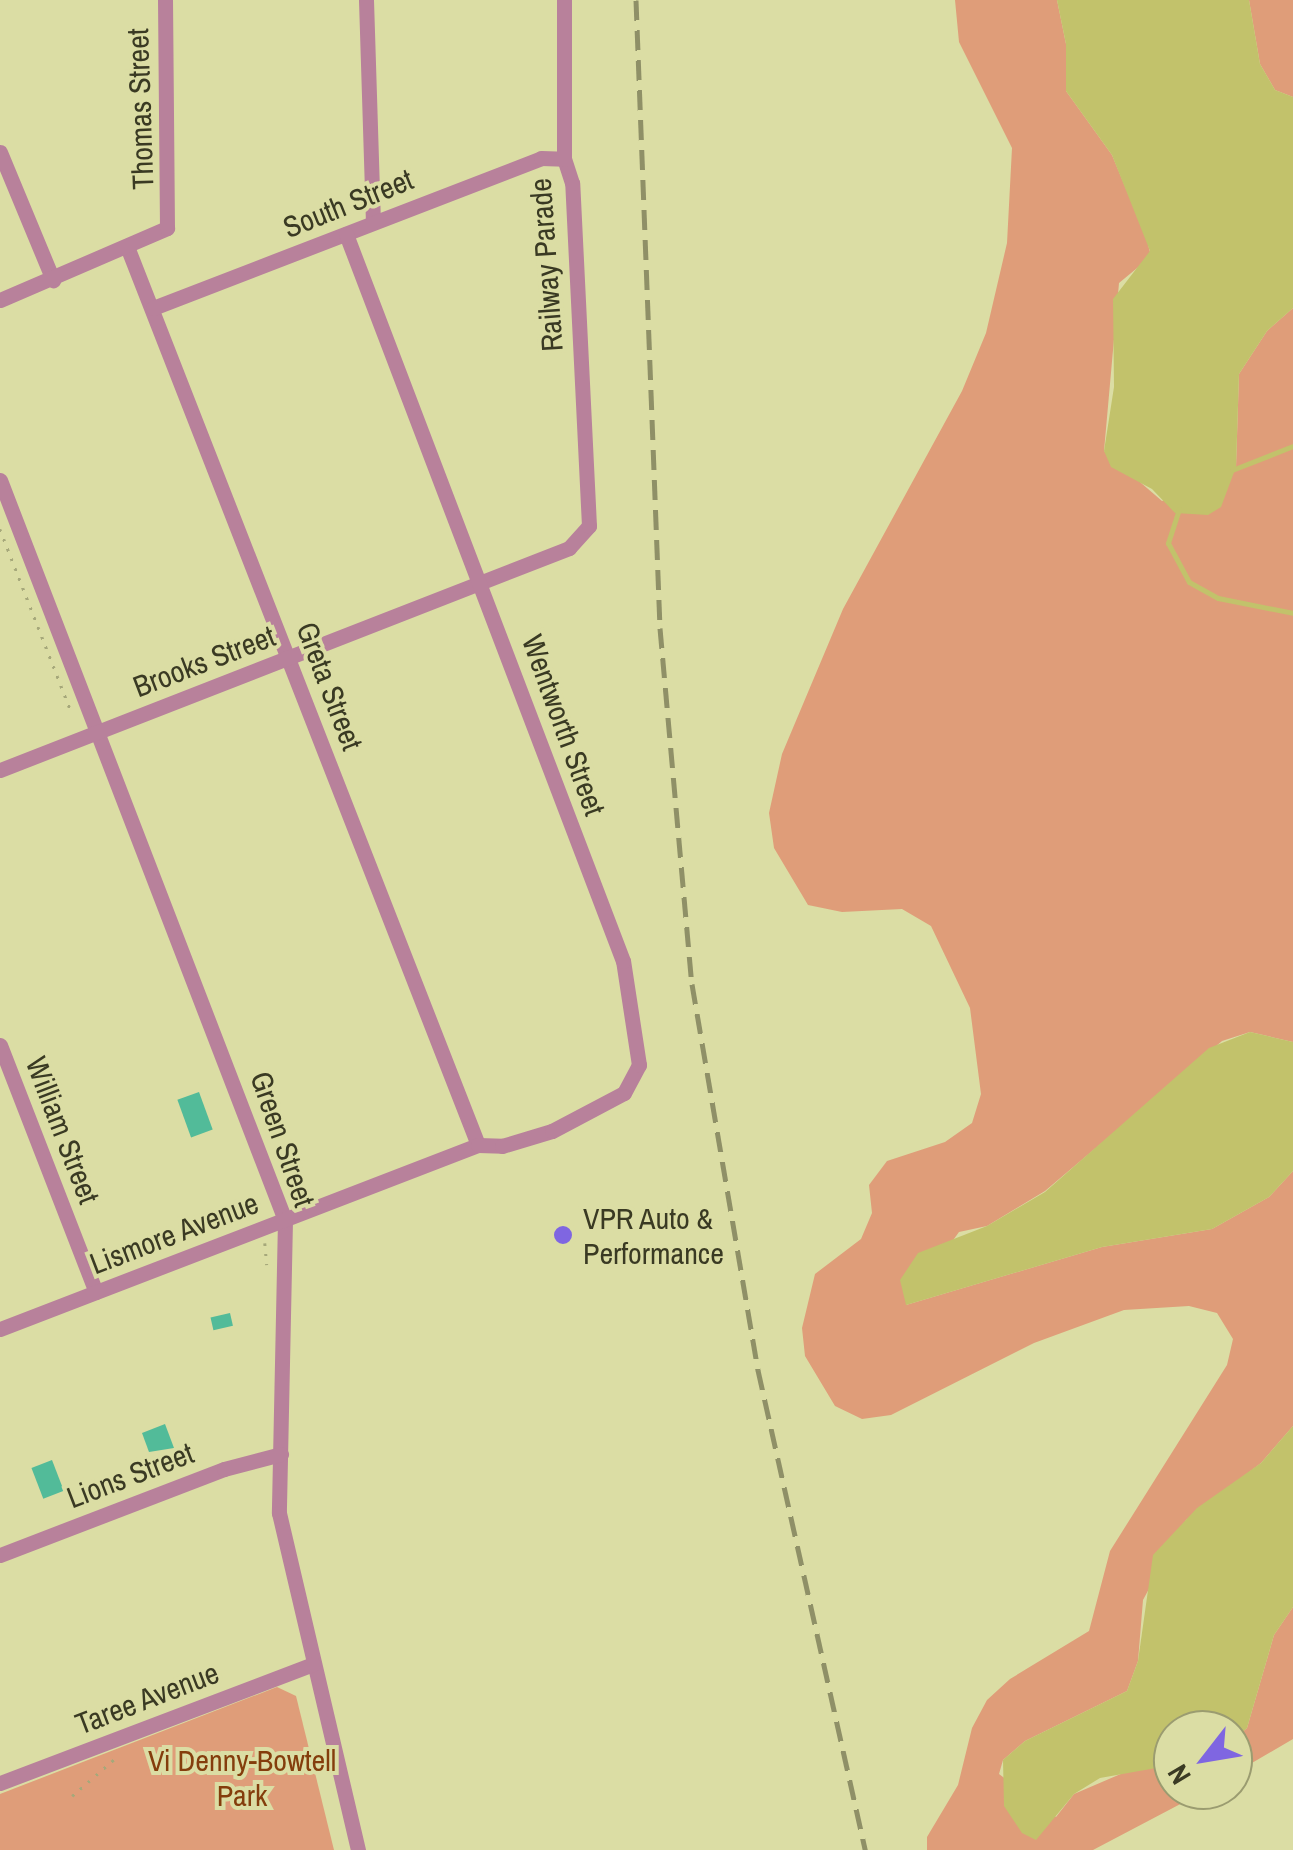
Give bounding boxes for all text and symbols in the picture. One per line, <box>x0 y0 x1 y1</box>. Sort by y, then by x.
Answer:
street label: Thomas Street <box>119 28 161 190</box>
street label: South Street <box>278 161 418 245</box>
street label: Railway Parade <box>522 177 570 353</box>
street label: Brooks Street <box>128 617 280 705</box>
street label: Greta Street <box>289 617 371 755</box>
street label: Wentworth Street <box>515 630 613 820</box>
street label: William Street <box>19 1051 107 1209</box>
street label: Green Street <box>243 1067 323 1211</box>
street label: Lismore Avenue <box>84 1184 264 1282</box>
place label: VPR Auto & Performance <box>583 1200 724 1270</box>
marker: VPR Auto & Performance <box>552 1224 574 1246</box>
street label: Lions Street <box>62 1434 198 1516</box>
street label: Taree Avenue <box>70 1654 224 1742</box>
north arrow <box>1153 1710 1253 1810</box>
park label: Vi Denny-Bowtell Park <box>148 1742 336 1812</box>
text: N <box>1158 1758 1200 1791</box>

